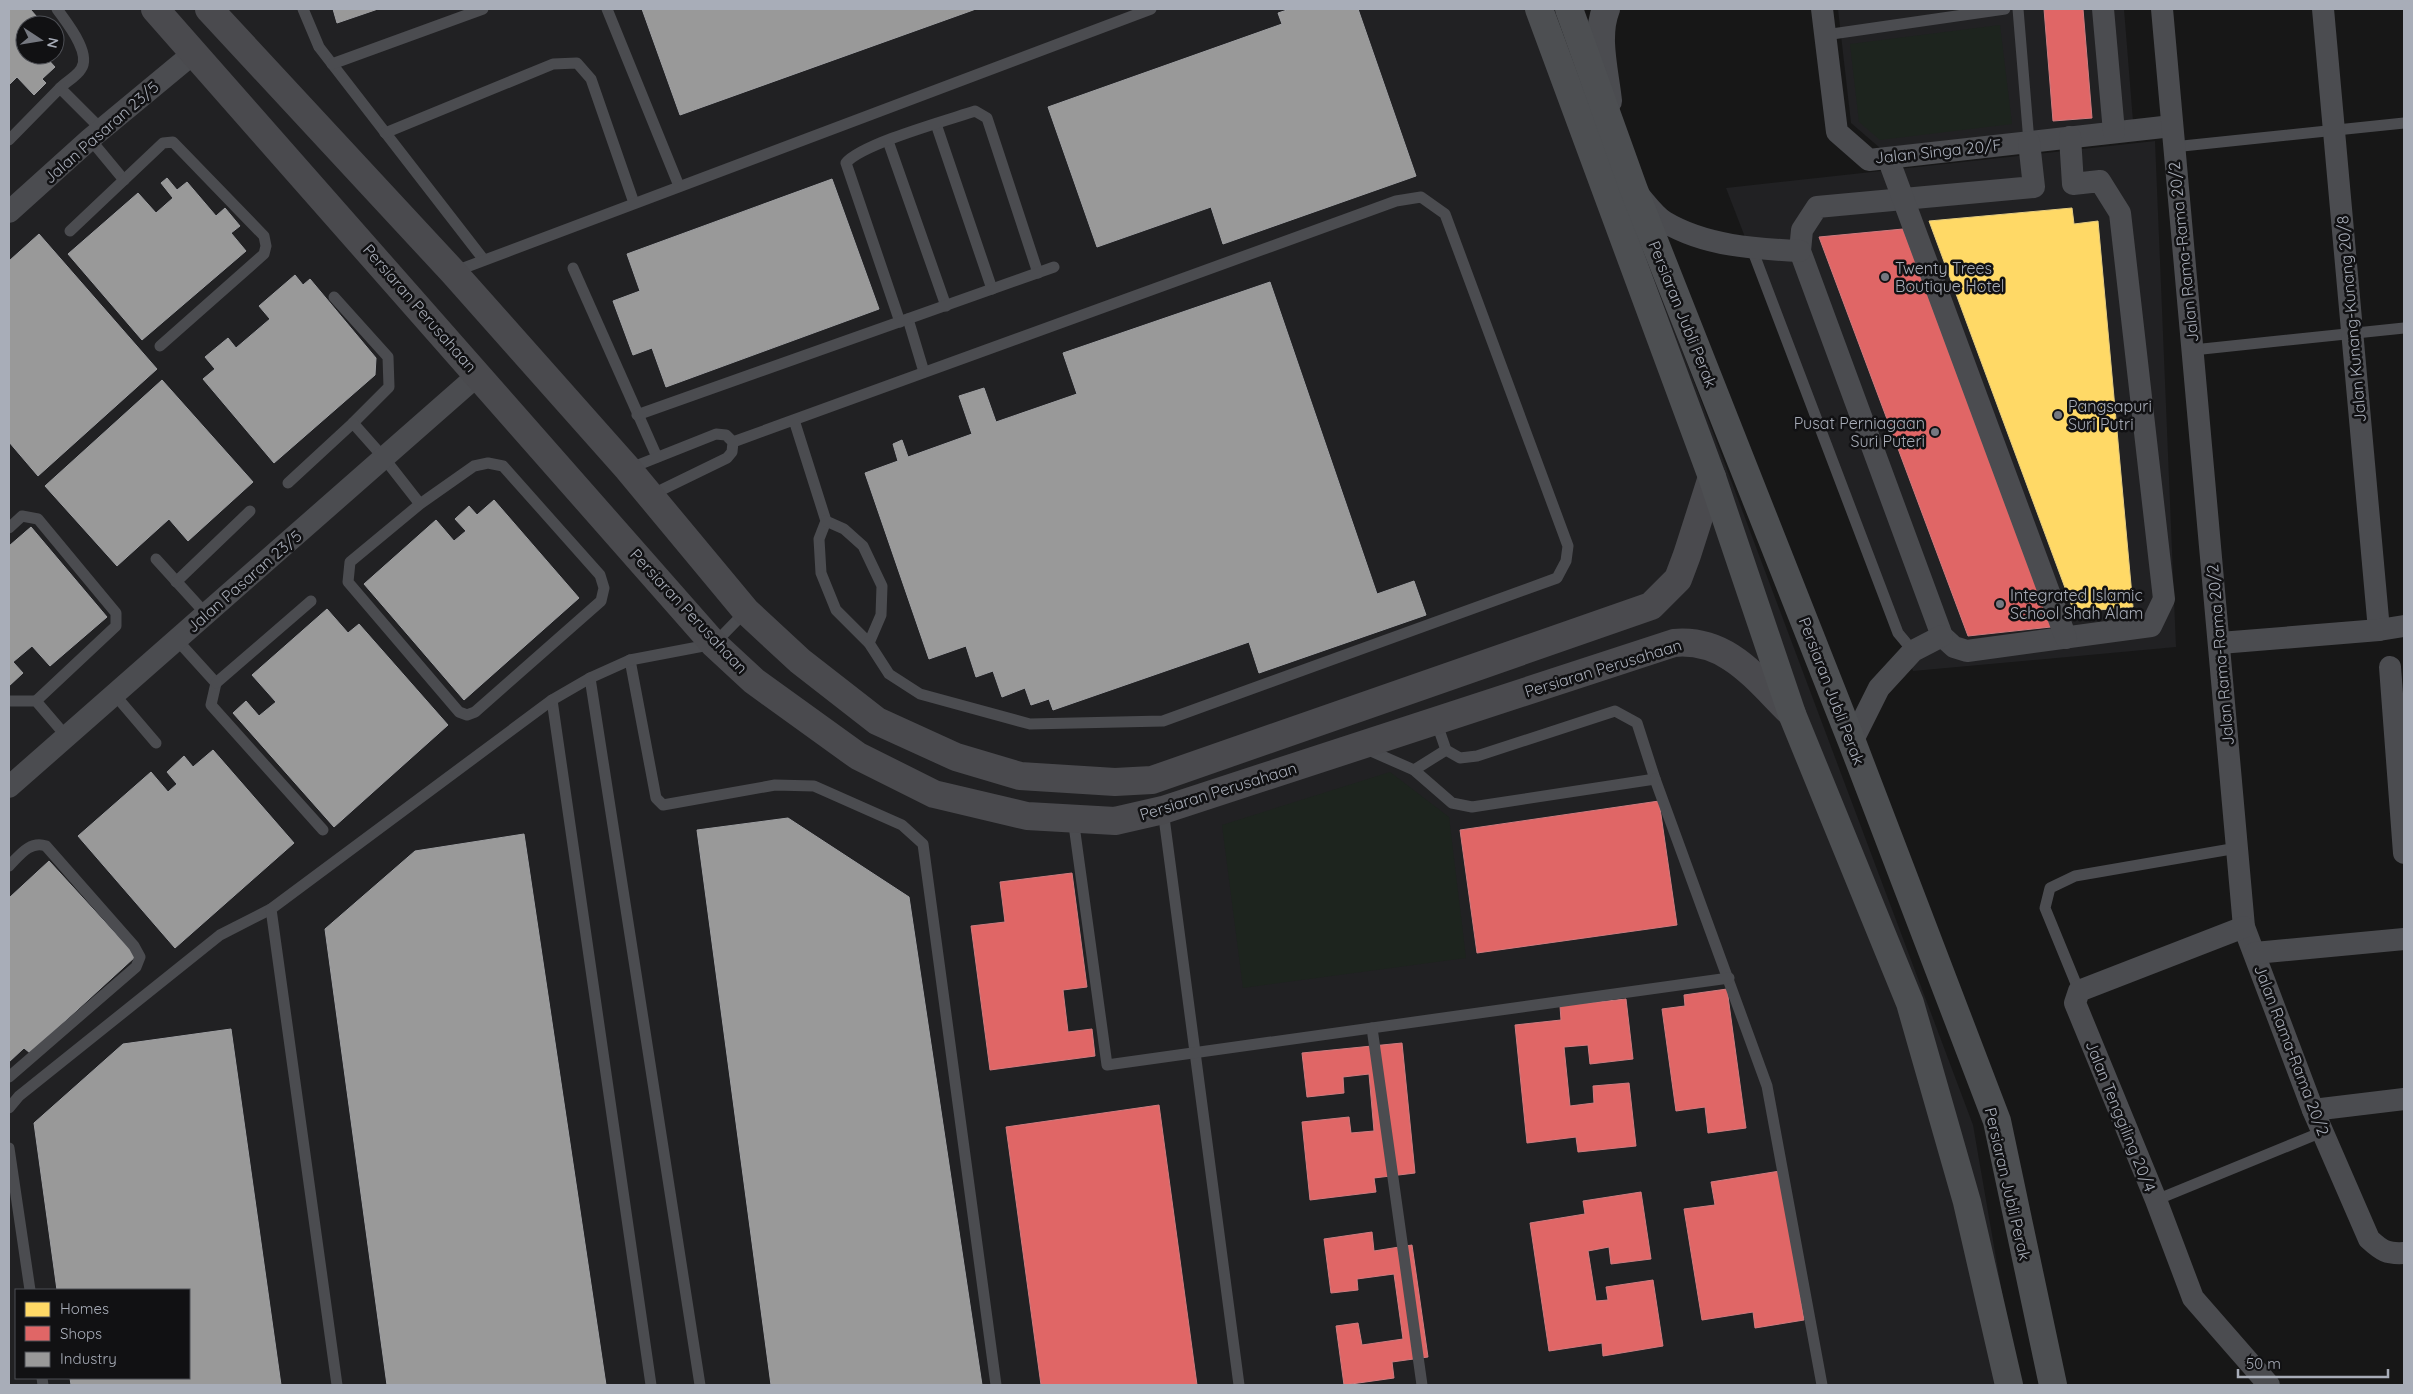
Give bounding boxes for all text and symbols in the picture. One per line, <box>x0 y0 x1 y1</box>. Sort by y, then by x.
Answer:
north arrow <box>15 15 65 65</box>
text: N <box>43 36 63 50</box>
street label: Jalan Pasaran 23/5 <box>39 77 163 187</box>
street label: Jalan Singa 20/F <box>1874 134 2002 168</box>
street label: Jalan Rama-Rama 20/2 <box>2164 161 2202 343</box>
street label: Jalan Kunang-Kunang 20/8 <box>2332 215 2370 423</box>
street label: Persiaran Jubli Perak <box>1644 238 1722 390</box>
street label: Persiaran Perusahaan <box>359 240 481 376</box>
place label: Twenty Trees Boutique Hotel <box>1895 258 2004 296</box>
marker: Twenty Trees Boutique Hotel <box>1879 271 1891 283</box>
place label: Pangsapuri Suri Putri <box>2068 396 2152 434</box>
marker: Pangsapuri Suri Putri <box>2052 409 2064 421</box>
place label: Pusat Perniagaan Suri Puteri <box>1794 413 1925 451</box>
marker: Pusat Perniagaan Suri Puteri <box>1929 426 1941 438</box>
street label: Jalan Pasaran 23/5 <box>182 526 306 636</box>
street label: Persiaran Perusahaan <box>626 544 752 678</box>
street label: Jalan Rama-Rama 20/2 <box>2202 564 2238 746</box>
place label: Integrated Islamic School Shah Alam <box>2010 585 2143 623</box>
marker: Integrated Islamic School Shah Alam <box>1994 598 2006 610</box>
street label: Persiaran Jubli Perak <box>1795 614 1869 768</box>
street label: Persiaran Perusahaan <box>1522 635 1684 701</box>
street label: Persiaran Perusahaan <box>1137 758 1299 824</box>
street label: Jalan Rama-Rama 20/2 <box>2250 962 2334 1138</box>
street label: Jalan Tenggiling 20/4 <box>2082 1038 2160 1194</box>
street label: Persiaran Jubli Perak <box>1981 1105 2035 1263</box>
legend <box>15 1289 190 1379</box>
text: Homes <box>60 1299 109 1318</box>
text: Shops <box>60 1324 102 1343</box>
scale bar <box>2238 1346 2388 1378</box>
text: Industry <box>60 1349 117 1368</box>
text: 50 m <box>2246 1354 2281 1373</box>

